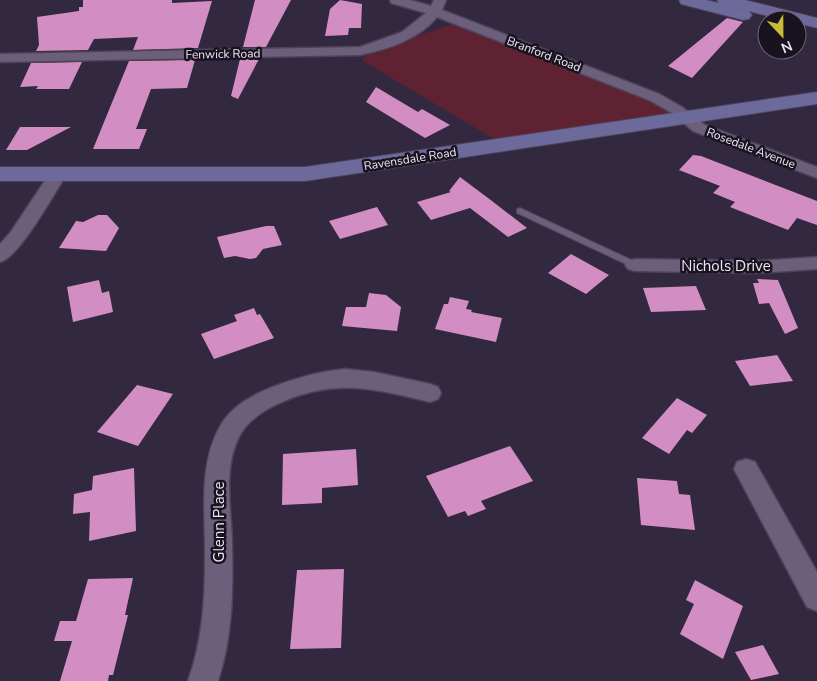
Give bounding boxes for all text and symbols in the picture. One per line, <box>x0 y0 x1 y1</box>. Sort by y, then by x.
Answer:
north arrow <box>757 10 807 60</box>
street label: Branford Road <box>505 33 583 75</box>
text: N <box>778 36 795 57</box>
street label: Fenwick Road <box>185 45 261 63</box>
street label: Rosedale Avenue <box>704 124 798 172</box>
street label: Ravensdale Road <box>363 144 457 174</box>
street label: Nichols Drive <box>681 256 771 276</box>
street label: Glenn Place <box>209 482 229 562</box>

